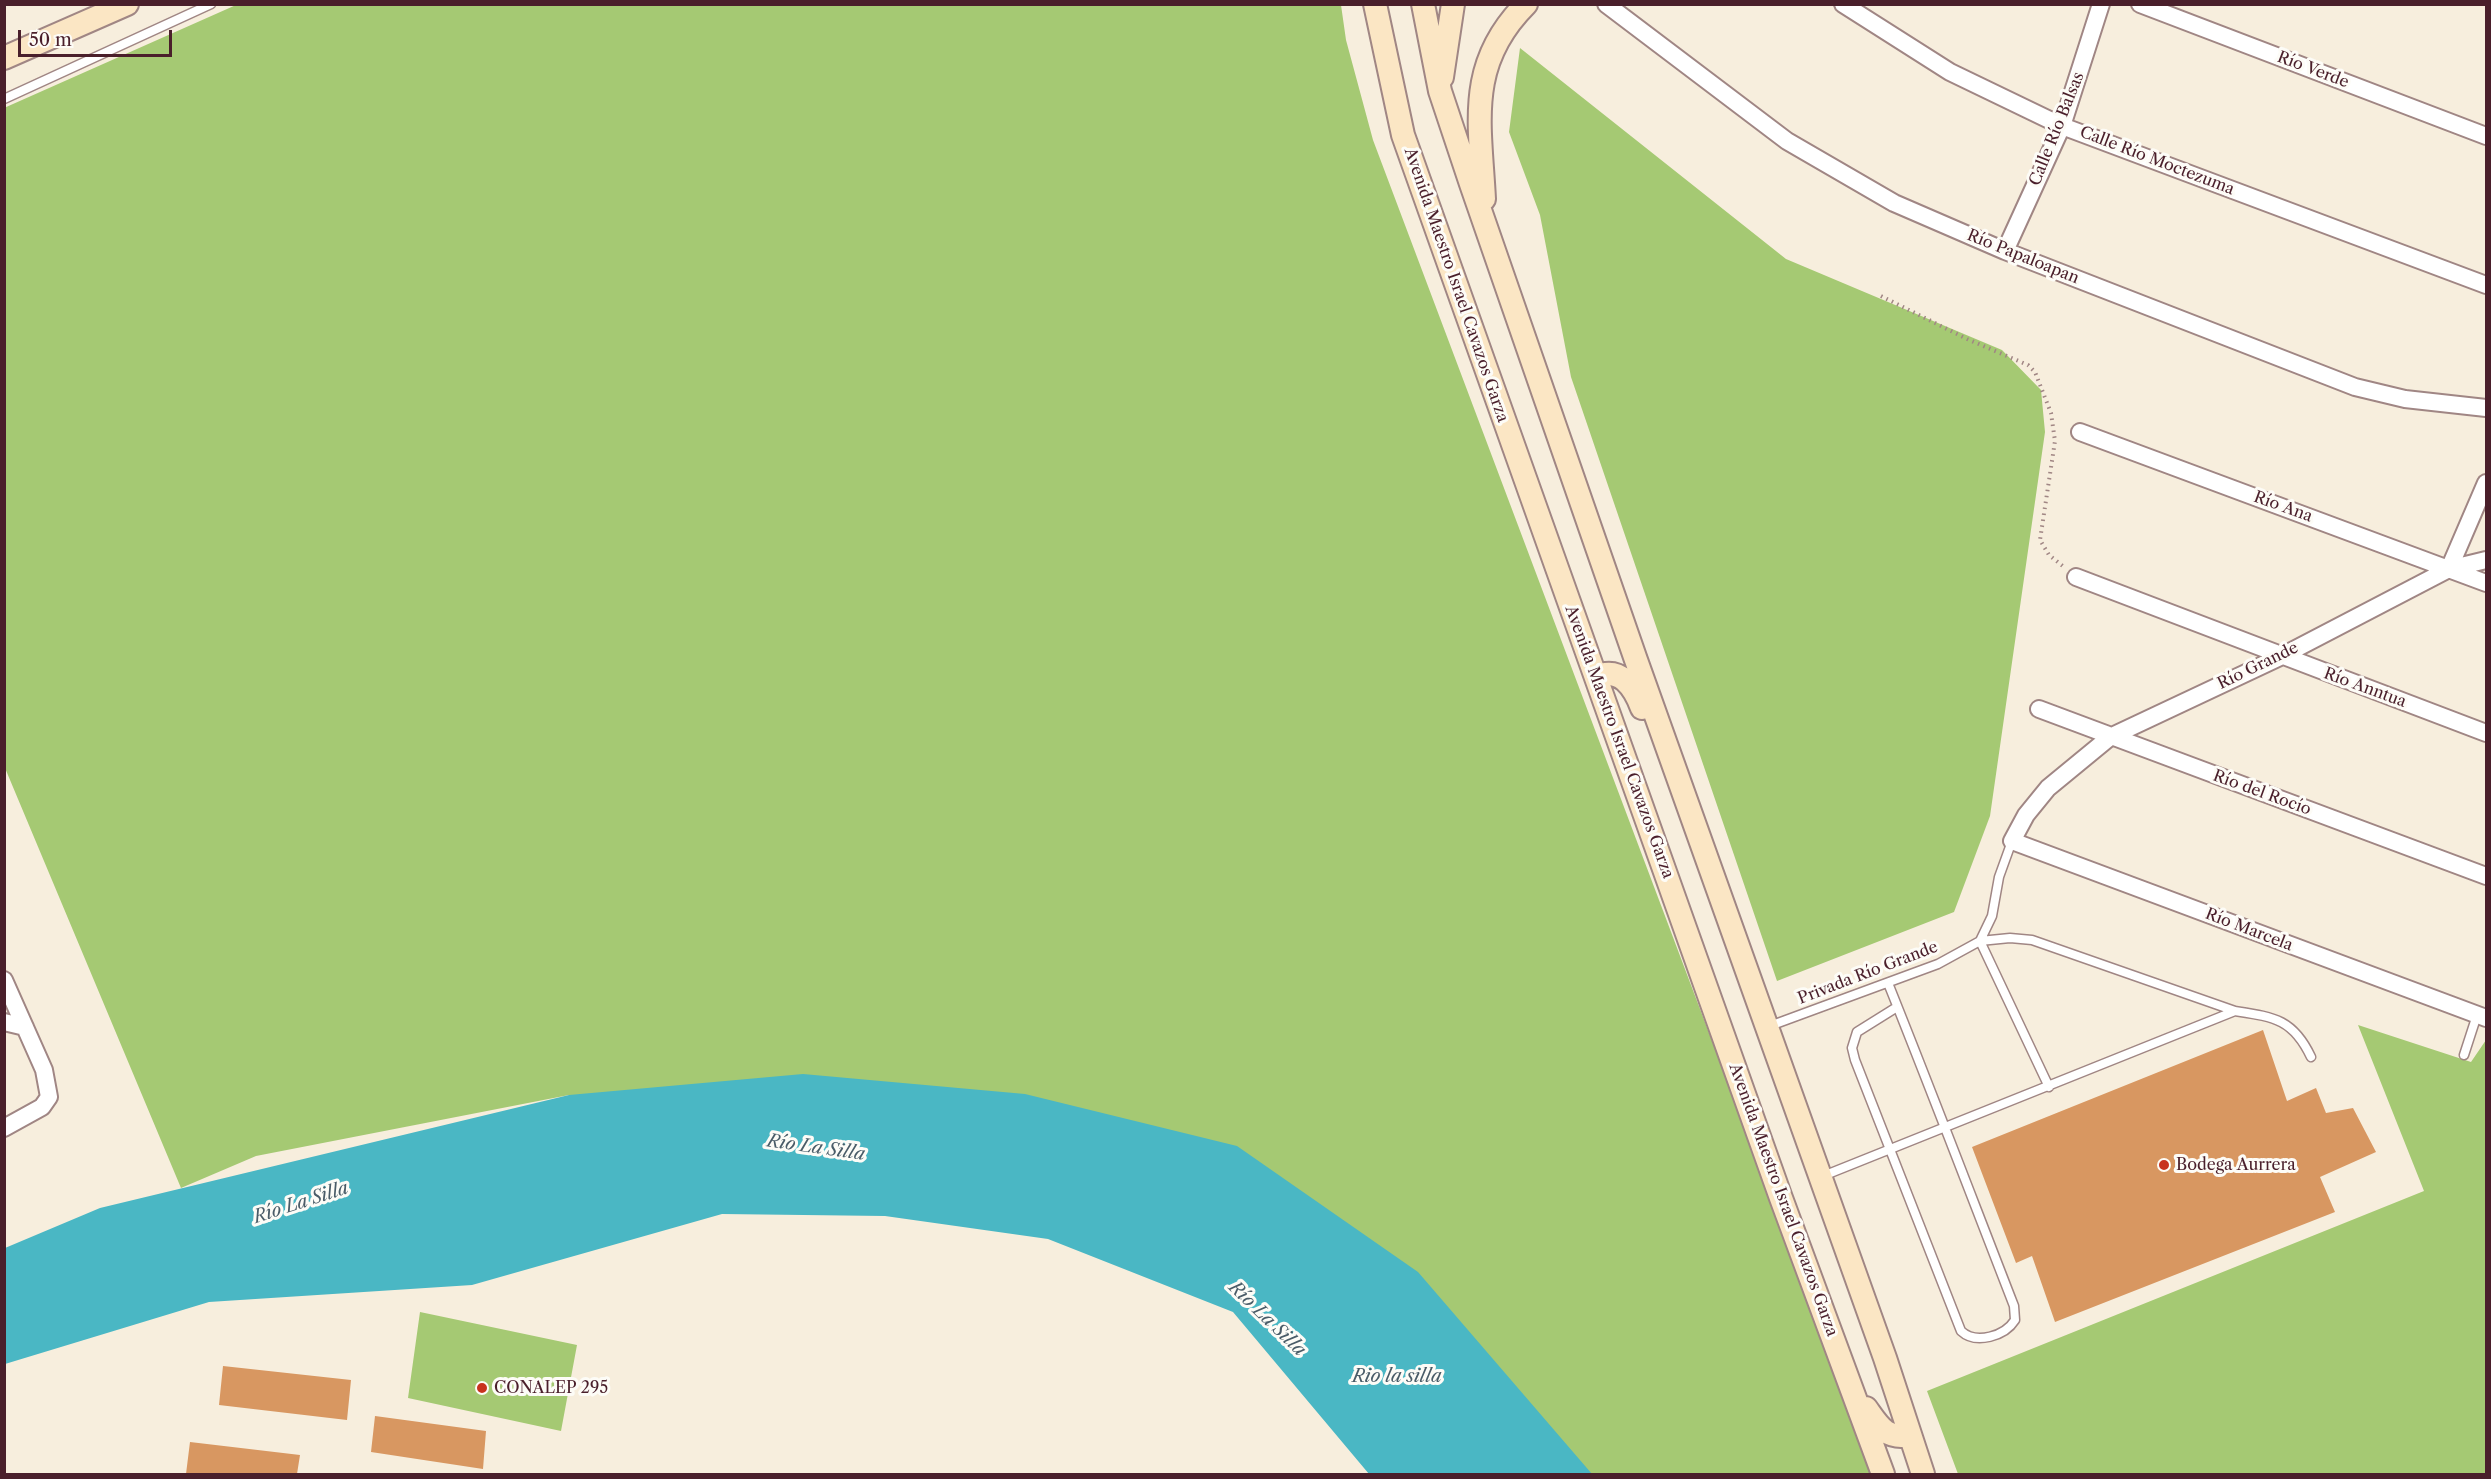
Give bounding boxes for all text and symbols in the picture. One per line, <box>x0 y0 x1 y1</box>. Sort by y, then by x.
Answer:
scale bar <box>21 18 176 56</box>
text: 50 m <box>29 29 72 51</box>
street label: Río Verde <box>2275 48 2351 92</box>
street label: Calle Río Balsas <box>2025 69 2089 189</box>
street label: Calle Río Moctezuma <box>2077 123 2237 199</box>
street label: Avenida Maestro Israel Cavazos Garza <box>1400 145 1512 425</box>
street label: Río Papaloapan <box>1964 226 2082 288</box>
street label: Río Ana <box>2251 488 2315 526</box>
street label: Avenida Maestro Israel Cavazos Garza <box>1561 603 1677 881</box>
street label: Río Grande <box>2215 638 2301 694</box>
street label: Río Anntua <box>2321 664 2409 712</box>
street label: Río del Rocío <box>2210 766 2314 820</box>
street label: Río Marcela <box>2203 905 2295 955</box>
street label: Privada Río Grande <box>1795 937 1941 1009</box>
street label: Avenida Maestro Israel Cavazos Garza <box>1725 1061 1841 1339</box>
water label: Río La Silla <box>766 1130 866 1166</box>
place label: Bodega Aurrera <box>2176 1155 2296 1175</box>
marker: Bodega Aurrera <box>2157 1158 2171 1172</box>
water label: Río La Silla <box>251 1177 351 1229</box>
water label: Río La Silla <box>1224 1277 1310 1361</box>
water label: Rio la silla <box>1352 1366 1442 1388</box>
place label: CONALEP 295 <box>494 1378 608 1398</box>
marker: CONALEP 295 <box>475 1381 489 1395</box>

